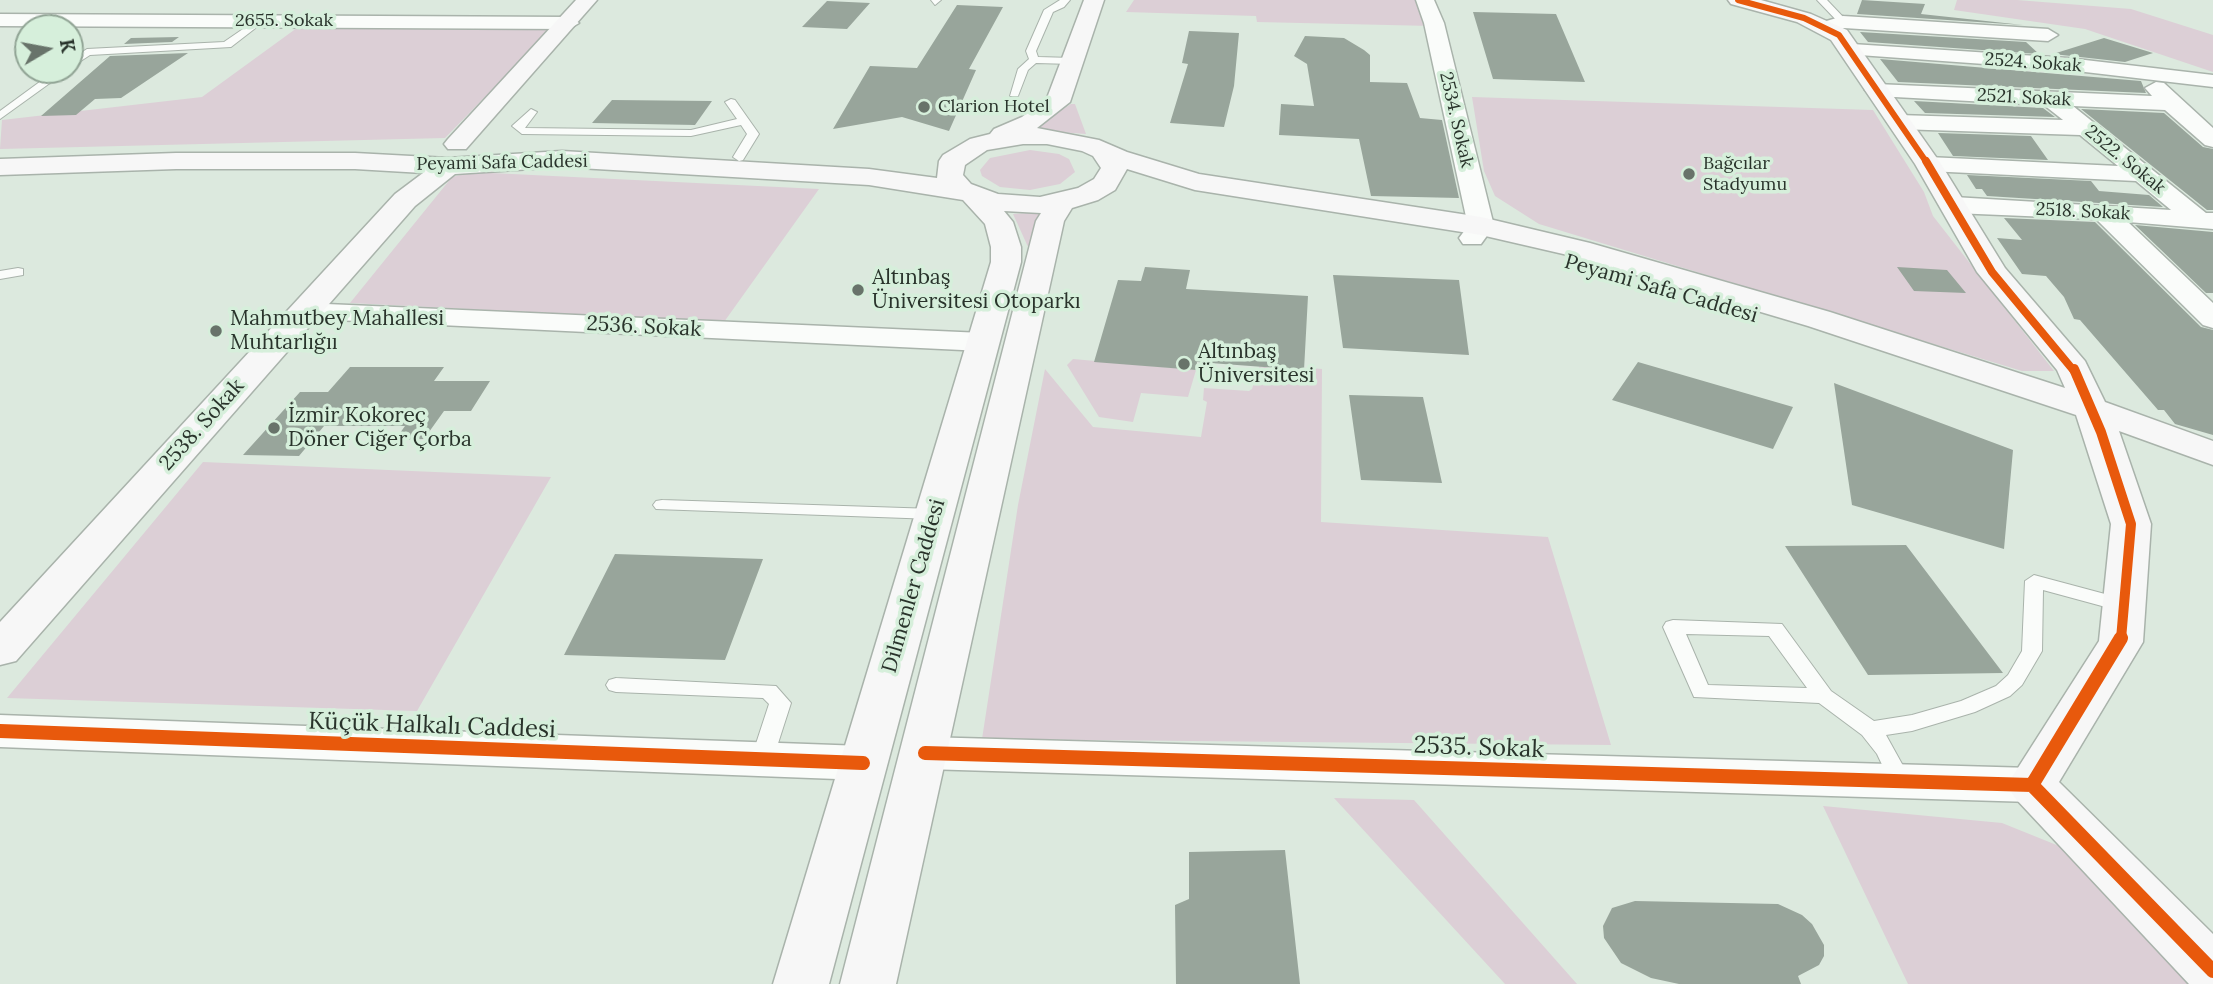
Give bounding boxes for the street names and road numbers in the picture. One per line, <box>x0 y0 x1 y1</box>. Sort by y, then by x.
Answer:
street label: 2655. Sokak <box>235 10 333 32</box>
street label: 2524. Sokak <box>1984 49 2082 77</box>
street label: 2534. Sokak <box>1434 70 1478 170</box>
street label: 2521. Sokak <box>1976 85 2072 111</box>
street label: 2522. Sokak <box>2080 121 2170 199</box>
street label: Peyami Safa Caddesi <box>416 151 588 175</box>
street label: 2518. Sokak <box>2035 199 2131 225</box>
street label: Peyami Safa Caddesi <box>1562 249 1760 329</box>
street label: 2536. Sokak <box>586 311 702 343</box>
street label: 2538. Sokak <box>154 374 250 476</box>
street label: Dilmenler Caddesi <box>877 496 951 676</box>
street label: Küçük Halkalı Caddesi <box>308 707 556 745</box>
street label: 2535. Sokak <box>1413 731 1545 765</box>

